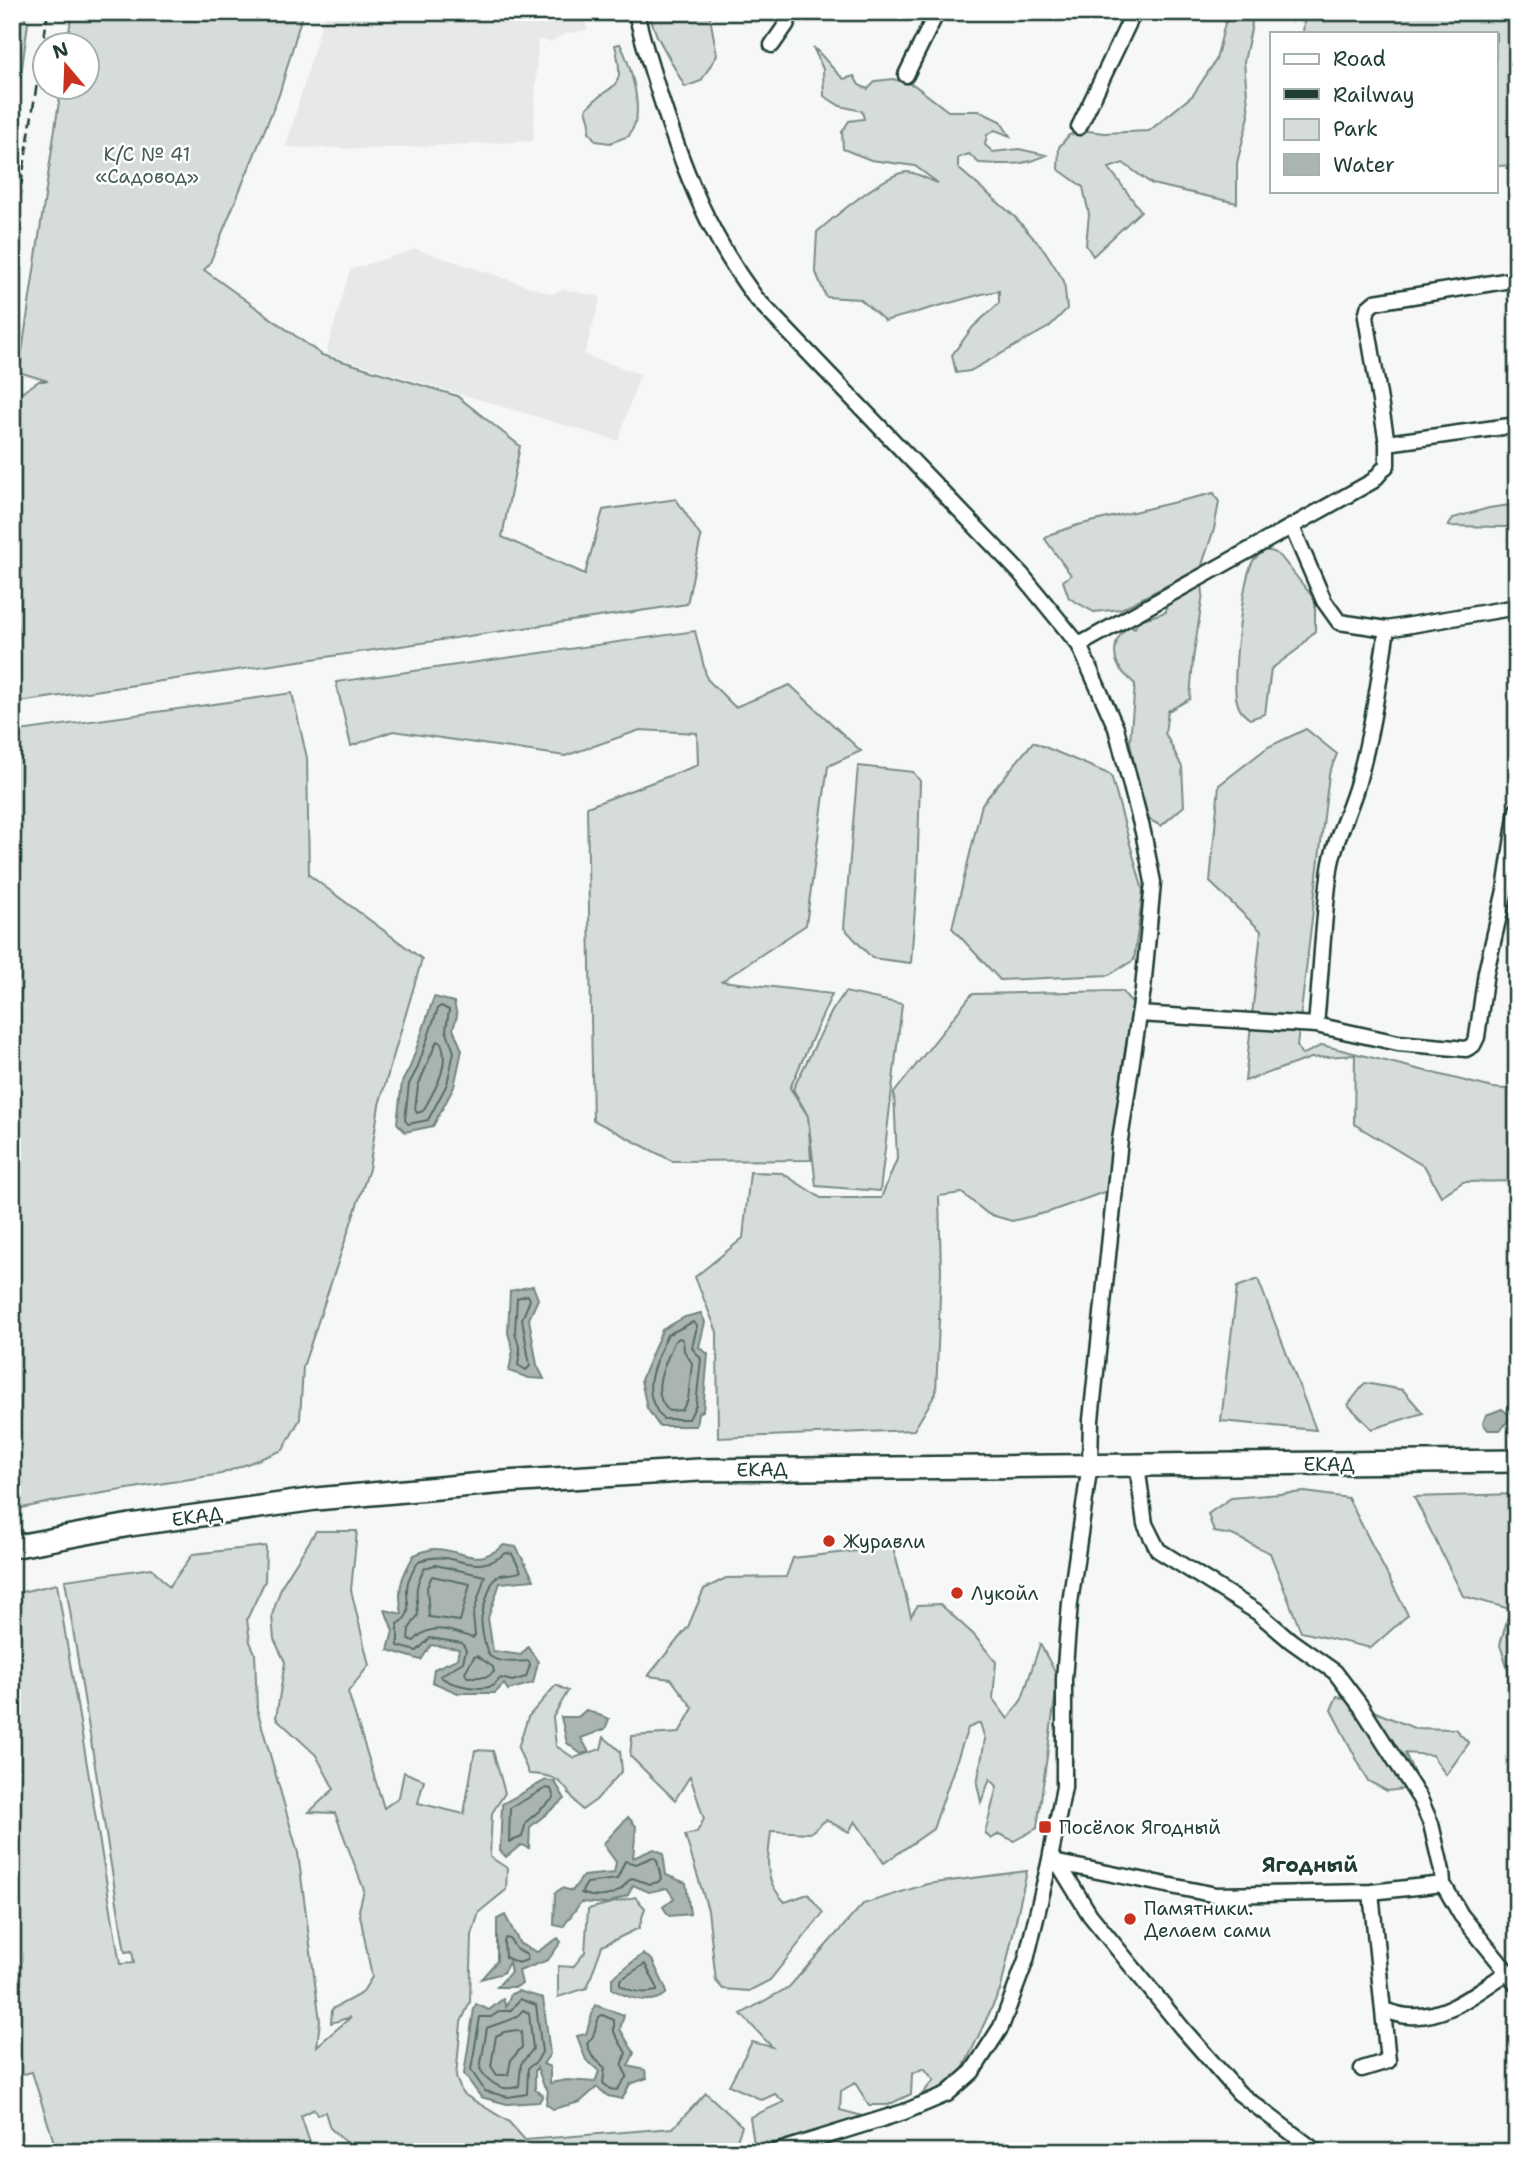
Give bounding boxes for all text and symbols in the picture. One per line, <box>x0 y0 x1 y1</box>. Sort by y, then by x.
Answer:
north arrow <box>32 32 102 102</box>
legend <box>1270 32 1498 192</box>
text: N <box>49 36 72 65</box>
text: Road <box>1333 45 1386 73</box>
text: Railway <box>1333 81 1415 109</box>
text: Park <box>1333 115 1378 143</box>
park label: К/С № 41 «Садовод» <box>95 142 199 189</box>
text: Water <box>1333 151 1395 179</box>
street label: ЕКАД <box>1303 1452 1355 1477</box>
street label: ЕКАД <box>736 1457 788 1482</box>
street label: ЕКАД <box>170 1500 225 1532</box>
place label: Журавли <box>843 1529 925 1554</box>
marker: Журавли <box>821 1533 837 1549</box>
place label: Лукойл <box>971 1581 1039 1606</box>
marker: Лукойл <box>949 1585 965 1601</box>
place label: Посёлок Ягодный <box>1059 1815 1221 1840</box>
marker: Посёлок Ягодный <box>1037 1819 1053 1835</box>
district label: Ягодный <box>1262 1851 1358 1879</box>
place label: Памятники. Делаем сами <box>1144 1896 1271 1943</box>
marker: Памятники. Делаем сами <box>1122 1911 1138 1927</box>

